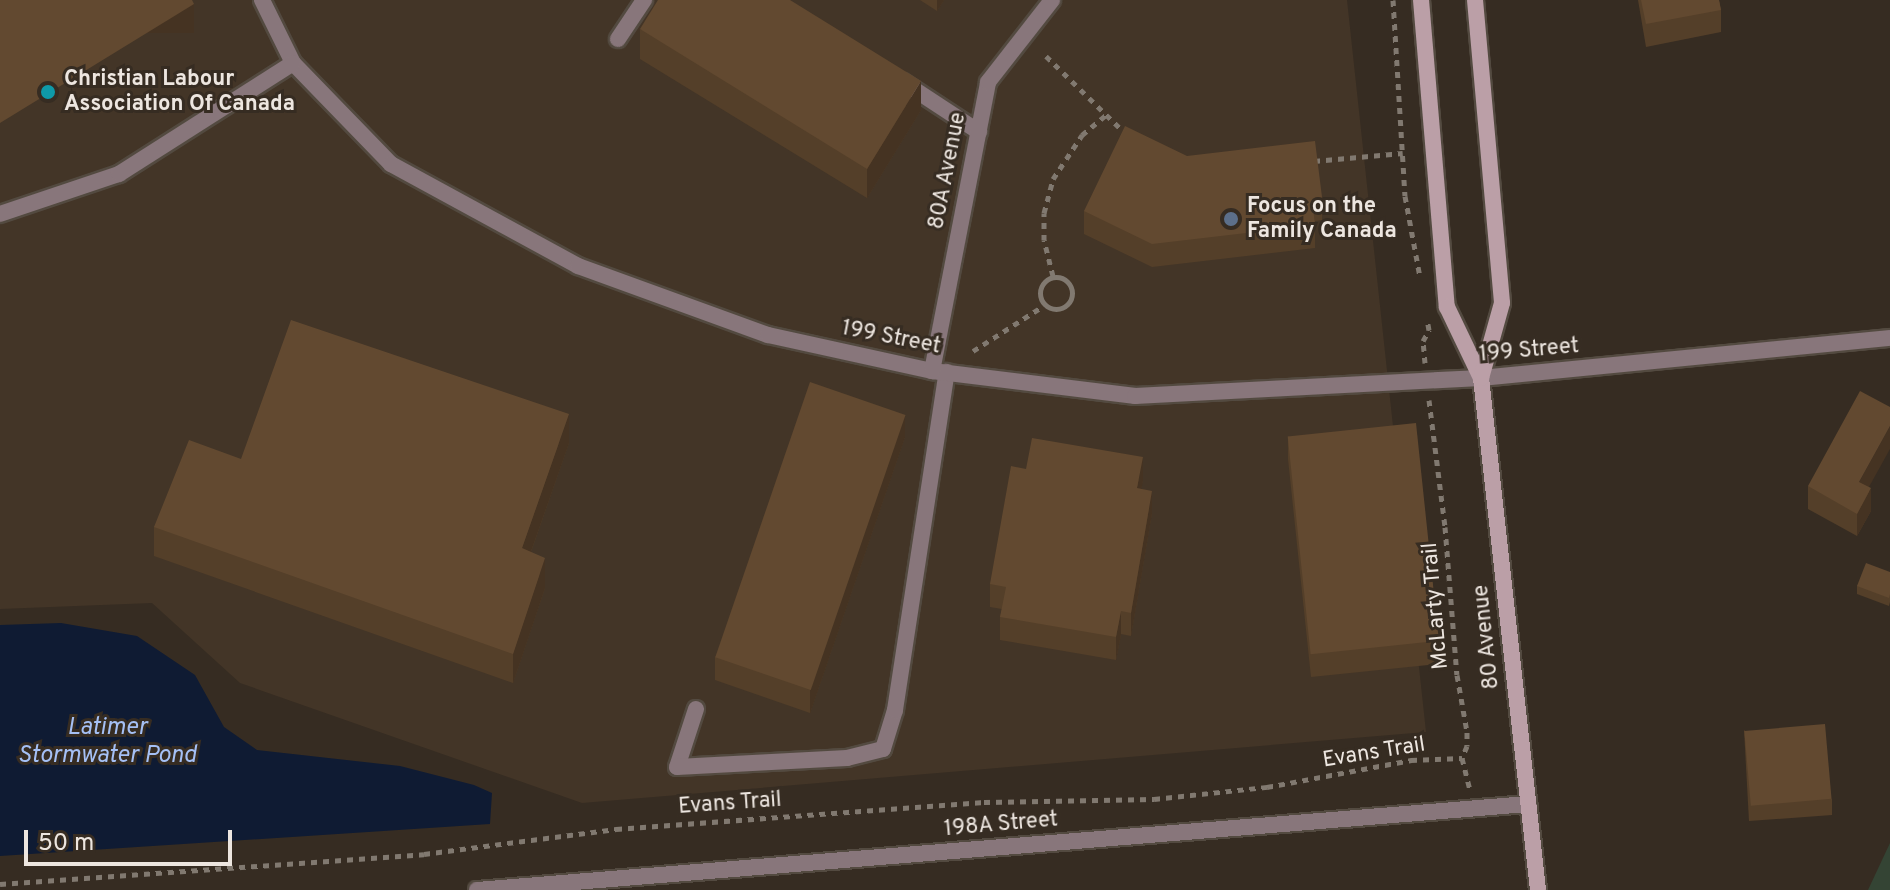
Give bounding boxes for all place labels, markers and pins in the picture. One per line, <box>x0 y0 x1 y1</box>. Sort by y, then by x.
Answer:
place label: Christian Labour Association Of Canada <box>64 66 295 118</box>
marker: Christian Labour Association Of Canada <box>39 83 57 101</box>
place label: Focus on the Family Canada <box>1247 193 1397 244</box>
marker: Focus on the Family Canada <box>1222 210 1240 228</box>

